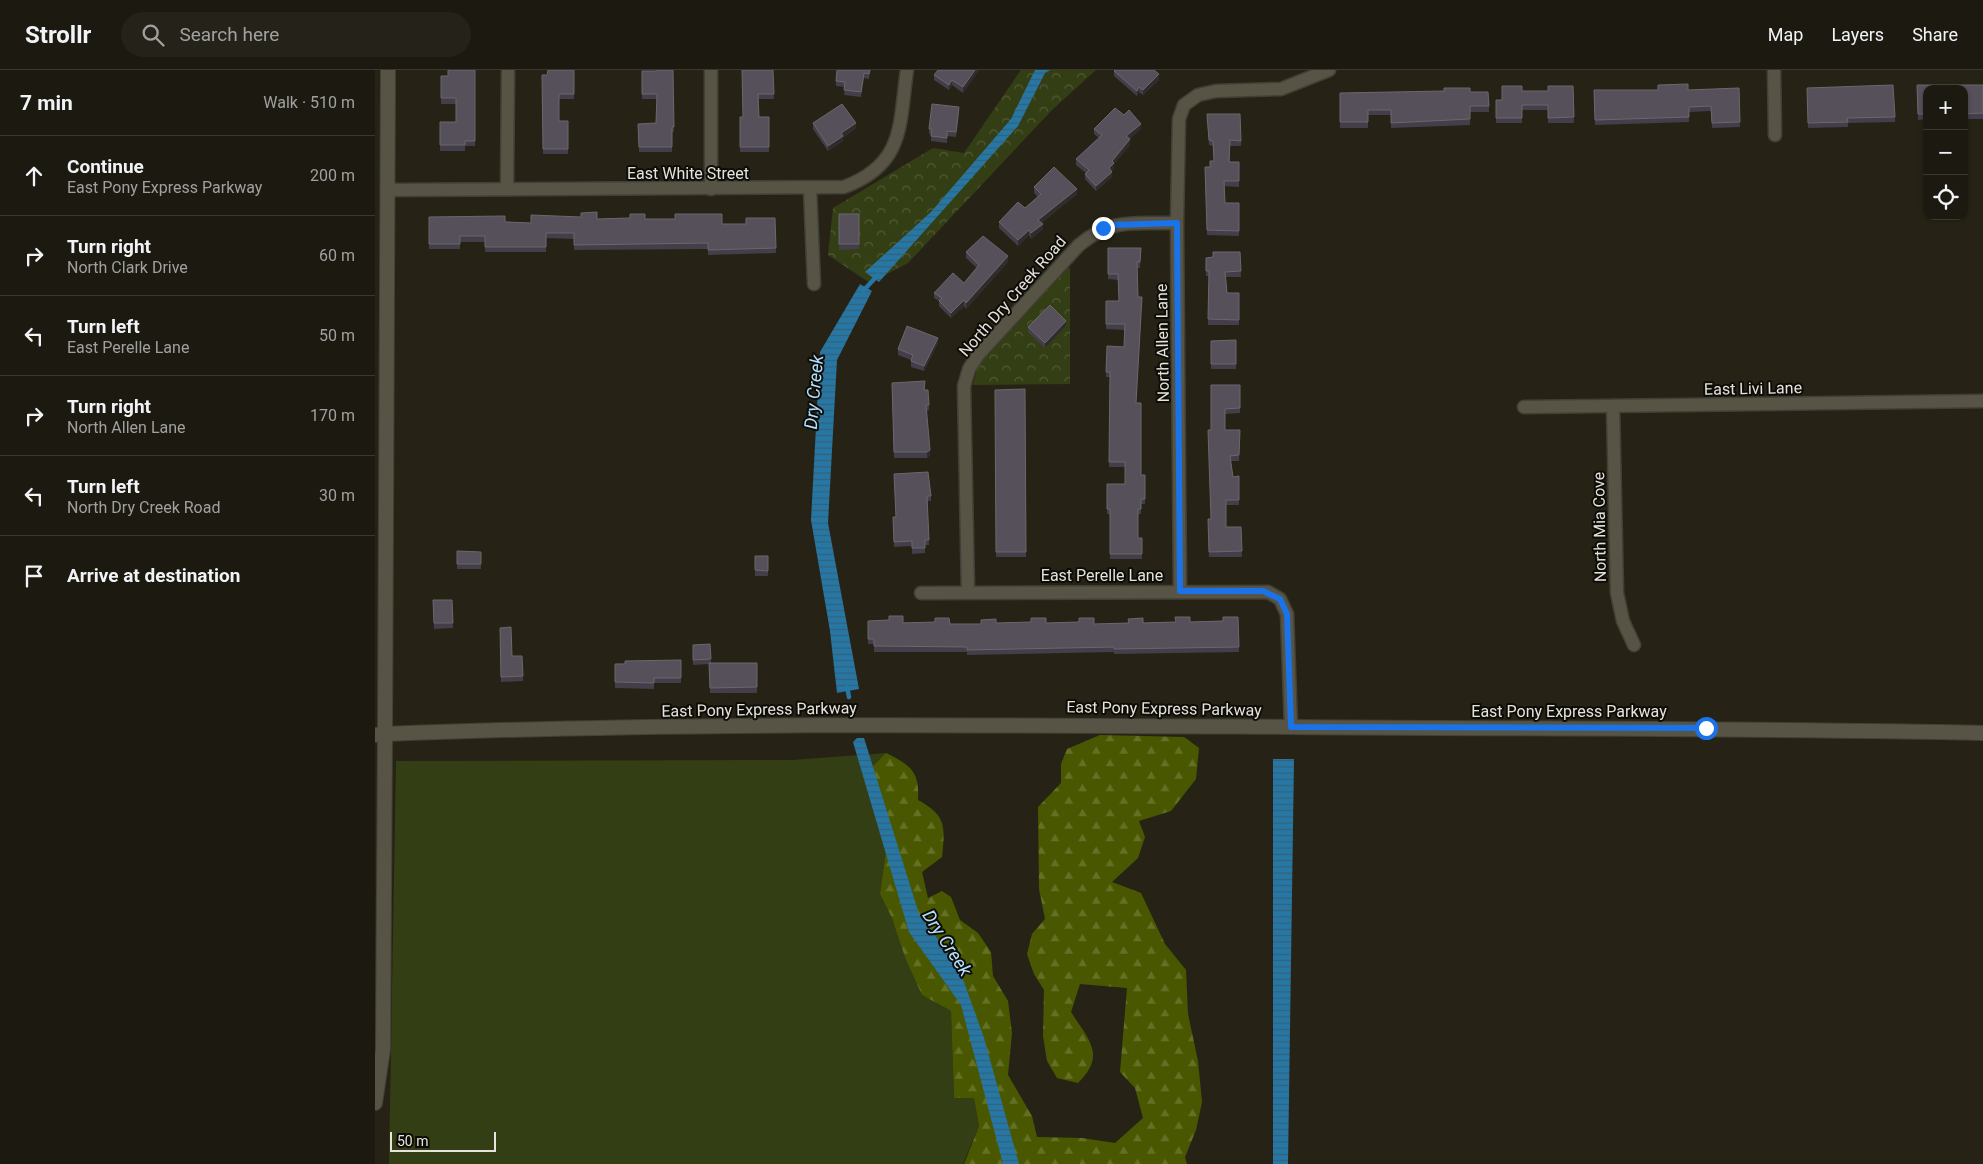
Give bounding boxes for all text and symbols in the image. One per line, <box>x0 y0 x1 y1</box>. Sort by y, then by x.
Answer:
search box <box>121 12 471 57</box>
text: Strollr <box>25 21 91 49</box>
icon: search <box>139 21 167 49</box>
text: Search here <box>179 23 279 46</box>
text: Map <box>1768 24 1803 45</box>
text: Layers <box>1831 24 1884 45</box>
text: Share <box>1912 24 1958 45</box>
map controls <box>1923 85 1968 220</box>
button: + <box>1923 85 1968 130</box>
text: 7 min <box>20 91 73 115</box>
text: Walk · 510 m <box>263 93 355 112</box>
button: − <box>1923 130 1968 175</box>
text: Continue <box>67 155 144 178</box>
icon: ahead <box>20 162 48 190</box>
street label: East White Street <box>627 164 749 183</box>
text: 200 m <box>310 166 355 185</box>
button: locate <box>1923 175 1968 220</box>
text: East Pony Express Parkway <box>67 178 262 197</box>
route end <box>1092 217 1115 240</box>
street label: North Dry Creek Road <box>955 232 1070 360</box>
text: Turn right <box>67 235 151 258</box>
icon: right <box>20 242 48 270</box>
text: 60 m <box>319 246 355 265</box>
text: North Clark Drive <box>67 258 188 277</box>
street label: North Allen Lane <box>1152 284 1173 402</box>
text: Turn left <box>67 315 140 338</box>
icon: left <box>20 322 48 350</box>
text: 50 m <box>319 326 355 345</box>
text: East Perelle Lane <box>67 338 189 357</box>
water label: Dry Creek <box>800 353 827 430</box>
street label: East Livi Lane <box>1704 378 1802 399</box>
text: Turn right <box>67 395 151 418</box>
icon: right <box>20 402 48 430</box>
text: 170 m <box>310 406 355 425</box>
text: North Allen Lane <box>67 418 186 437</box>
street label: North Mia Cove <box>1589 472 1610 582</box>
text: Turn left <box>67 475 140 498</box>
icon: left <box>20 482 48 510</box>
text: 30 m <box>319 486 355 505</box>
text: North Dry Creek Road <box>67 498 220 517</box>
icon: arrive <box>20 562 48 590</box>
text: Arrive at destination <box>67 564 240 587</box>
street label: East Perelle Lane <box>1041 566 1163 585</box>
street label: East Pony Express Parkway <box>1066 697 1262 720</box>
street label: East Pony Express Parkway <box>661 698 857 721</box>
street label: East Pony Express Parkway <box>1471 702 1667 721</box>
route start <box>1695 717 1718 740</box>
water label: Dry Creek <box>918 906 977 981</box>
scale bar <box>390 1129 496 1152</box>
text: 50 m <box>397 1133 429 1149</box>

